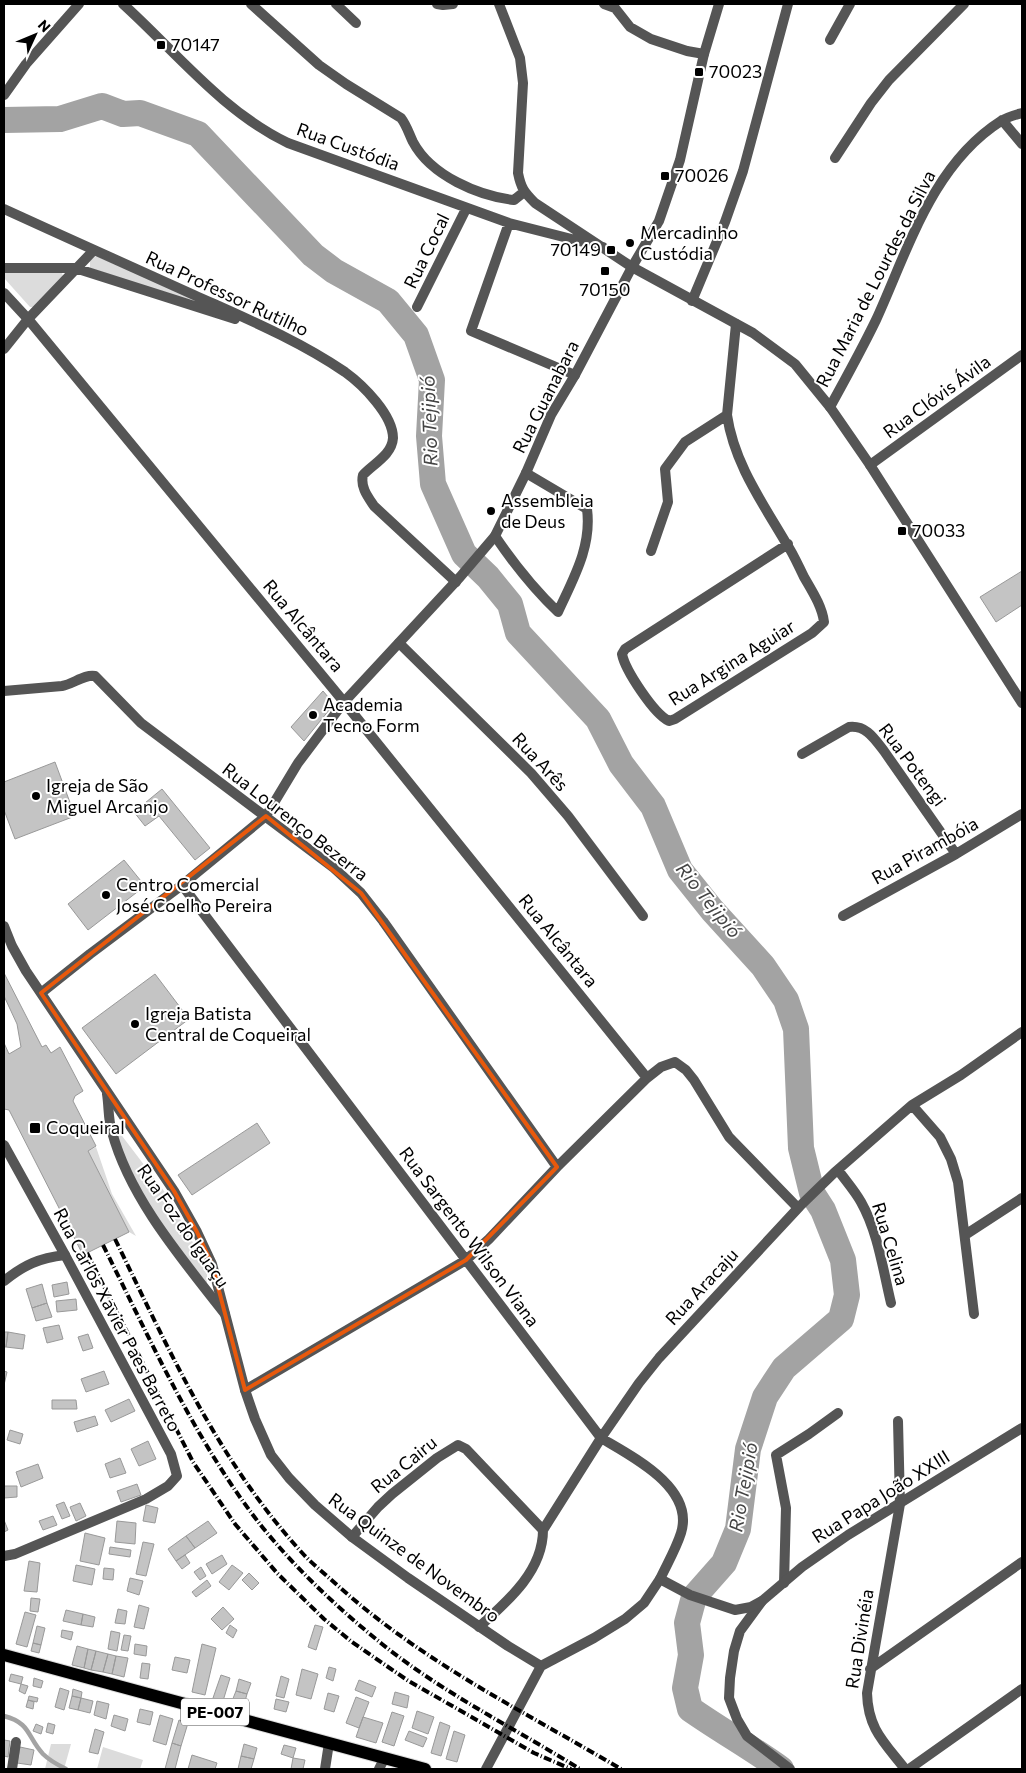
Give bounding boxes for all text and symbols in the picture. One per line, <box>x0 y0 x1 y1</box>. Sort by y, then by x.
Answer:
north arrow <box>10 10 60 60</box>
text: N <box>35 16 54 35</box>
place label: 70147 <box>171 33 220 55</box>
marker: 70147 <box>155 39 167 51</box>
place label: 70023 <box>709 60 762 82</box>
marker: 70023 <box>693 66 705 78</box>
street label: Rua Custódia <box>294 117 403 175</box>
place label: 70026 <box>675 164 729 186</box>
street label: Rua Maria de Lourdes da Silva <box>811 166 939 391</box>
marker: 70026 <box>659 170 671 182</box>
street label: Rua Cocal <box>398 209 454 292</box>
place label: Mercadinho Custódia <box>640 221 738 264</box>
marker: Mercadinho Custódia <box>624 237 636 249</box>
place label: 70149 <box>550 238 601 260</box>
marker: 70149 <box>605 244 617 256</box>
street label: Rua Professor Rutilho <box>142 246 312 341</box>
marker: 70150 <box>599 265 611 277</box>
place label: 70150 <box>580 278 630 300</box>
street label: Rua Guanabara <box>507 336 583 457</box>
street label: Rua Clóvis Ávila <box>878 350 994 443</box>
water label: Rio Tejipió <box>415 375 442 467</box>
place label: Assembleia de Deus <box>501 489 594 532</box>
marker: Assembleia de Deus <box>485 505 497 517</box>
place label: 70033 <box>912 519 965 541</box>
marker: 70033 <box>896 525 908 537</box>
street label: Rua Alcântara <box>259 575 349 676</box>
street label: Rua Argina Aguiar <box>664 614 799 710</box>
place label: Academia Tecno Form <box>323 693 420 736</box>
marker: Academia Tecno Form <box>307 709 319 721</box>
street label: Rua Potengi <box>875 719 951 810</box>
street label: Rua Arês <box>508 728 573 795</box>
street label: Rua Lourenço Bezerra <box>218 757 373 885</box>
place label: Igreja de São Miguel Arcanjo <box>46 774 168 817</box>
marker: Igreja de São Miguel Arcanjo <box>30 790 42 802</box>
street label: Rua Pirambóia <box>867 812 982 888</box>
water label: Rio Tejipió <box>672 857 747 942</box>
place label: Centro Comercial José Coelho Pereira <box>116 873 273 916</box>
marker: Centro Comercial José Coelho Pereira <box>100 889 112 901</box>
street label: Rua Alcântara <box>514 889 603 991</box>
place label: Igreja Batista Central de Coqueiral <box>145 1002 311 1045</box>
marker: Igreja Batista Central de Coqueiral <box>129 1018 141 1030</box>
place label: Coqueiral <box>46 1116 125 1138</box>
marker: Coqueiral <box>28 1121 42 1135</box>
street label: Rua Sargento Wilson Viana <box>395 1142 545 1331</box>
street label: Rua Foz do Iguaçu <box>133 1159 235 1291</box>
street label: Rua Celina <box>868 1200 914 1288</box>
street label: Rua Carlos Xavier Paes Barreto <box>49 1204 186 1435</box>
street label: Rua Aracaju <box>660 1243 742 1329</box>
street label: Rua Cairu <box>366 1431 441 1497</box>
water label: Rio Tejipió <box>723 1440 762 1534</box>
street label: Rua Papa João XXIII <box>808 1445 953 1547</box>
street label: Rua Quinze de Novembro <box>325 1488 504 1627</box>
street label: Rua Divinéia <box>840 1588 878 1690</box>
road number: PE-007 <box>181 1698 249 1725</box>

